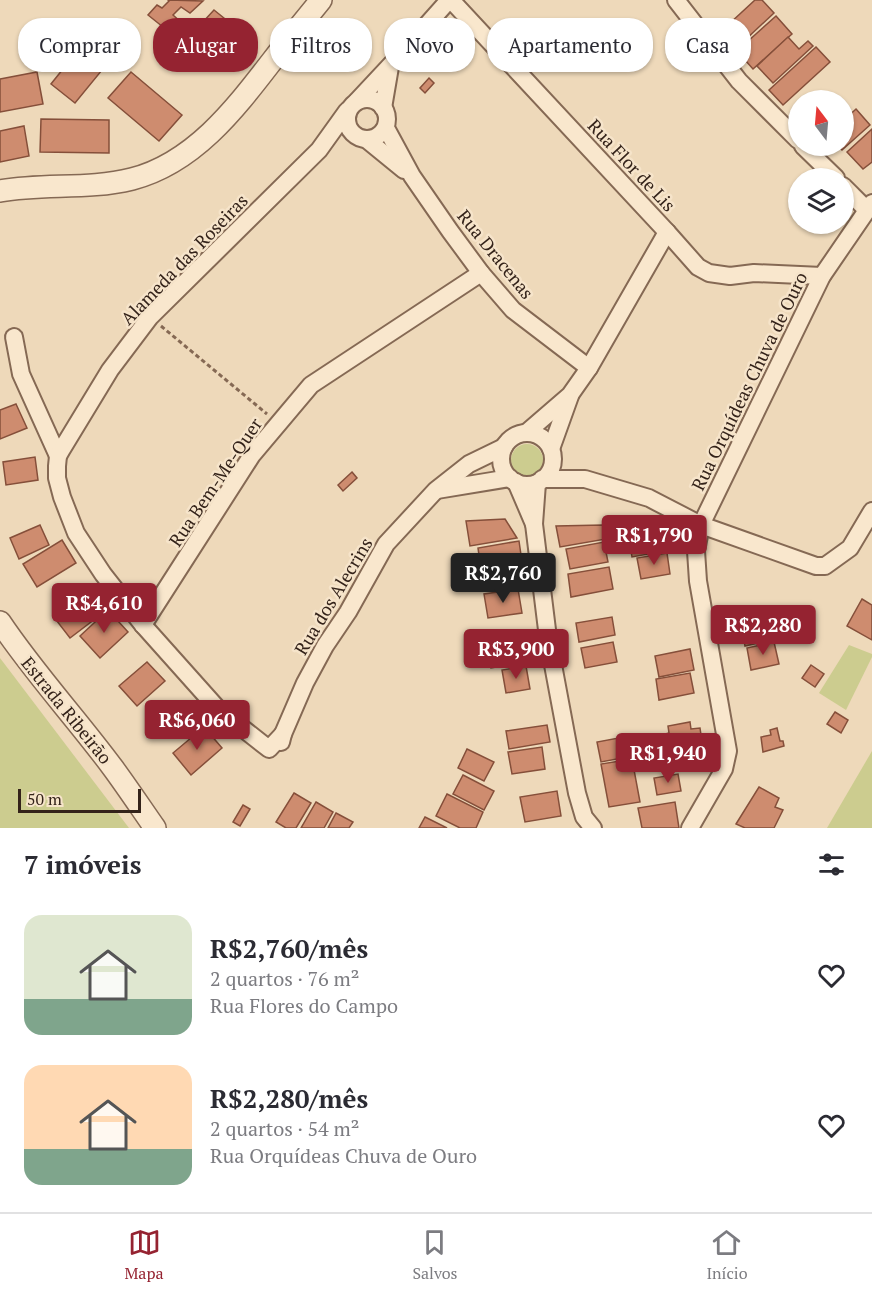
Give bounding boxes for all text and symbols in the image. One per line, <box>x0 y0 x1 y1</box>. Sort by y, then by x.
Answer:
chip: Comprar <box>18 18 141 72</box>
chip: Alugar <box>153 18 258 72</box>
chip: Filtros <box>270 18 372 72</box>
chip: Novo <box>384 18 475 72</box>
chip: Apartamento <box>487 18 653 72</box>
chip: Casa <box>665 18 751 72</box>
north arrow <box>788 90 854 156</box>
map controls <box>788 90 854 234</box>
street label: Rua Flor de Lis <box>583 114 681 216</box>
button: layers <box>788 168 854 234</box>
street label: Alameda das Roseiras <box>115 188 253 330</box>
street label: Rua Dracenas <box>452 204 540 304</box>
street label: Rua Orquídeas Chuva de Ouro <box>686 268 813 494</box>
street label: Rua Bem-Me-Quer <box>163 413 267 551</box>
pin: R$1,790 <box>599 515 709 566</box>
text: R$1,790 <box>616 521 692 548</box>
street label: Rua dos Alecrins <box>288 533 378 659</box>
pin: R$2,760 <box>448 553 558 604</box>
text: R$2,760 <box>465 559 541 586</box>
pin: R$4,610 <box>49 583 159 634</box>
text: R$4,610 <box>66 589 142 616</box>
pin: R$2,280 <box>708 605 818 656</box>
text: R$2,280 <box>725 611 801 638</box>
pin: R$3,900 <box>461 629 571 680</box>
text: R$3,900 <box>478 635 554 662</box>
street label: Estrada Ribeirão <box>16 651 118 769</box>
pin: R$6,060 <box>142 700 252 751</box>
text: R$6,060 <box>159 706 235 733</box>
pin: R$1,940 <box>613 733 723 784</box>
text: R$1,940 <box>630 739 706 766</box>
scale bar <box>18 786 141 814</box>
text: 50 m <box>27 788 62 810</box>
text: 7 imóveis <box>24 847 141 881</box>
icon: filters <box>815 848 848 881</box>
text: R$2,760/mês <box>210 931 368 965</box>
icon: home <box>72 939 144 1011</box>
icon: heart <box>815 959 848 992</box>
text: 2 quartos · 76 m² <box>210 965 359 992</box>
text: Rua Flores do Campo <box>210 992 398 1019</box>
text: R$2,280/mês <box>210 1081 368 1115</box>
icon: home <box>72 1089 144 1161</box>
icon: heart <box>815 1109 848 1142</box>
text: 2 quartos · 54 m² <box>210 1115 359 1142</box>
text: Rua Orquídeas Chuva de Ouro <box>210 1142 477 1169</box>
tab: Mapa <box>124 1226 164 1284</box>
tab: Salvos <box>412 1226 458 1284</box>
tab: Início <box>706 1226 748 1284</box>

